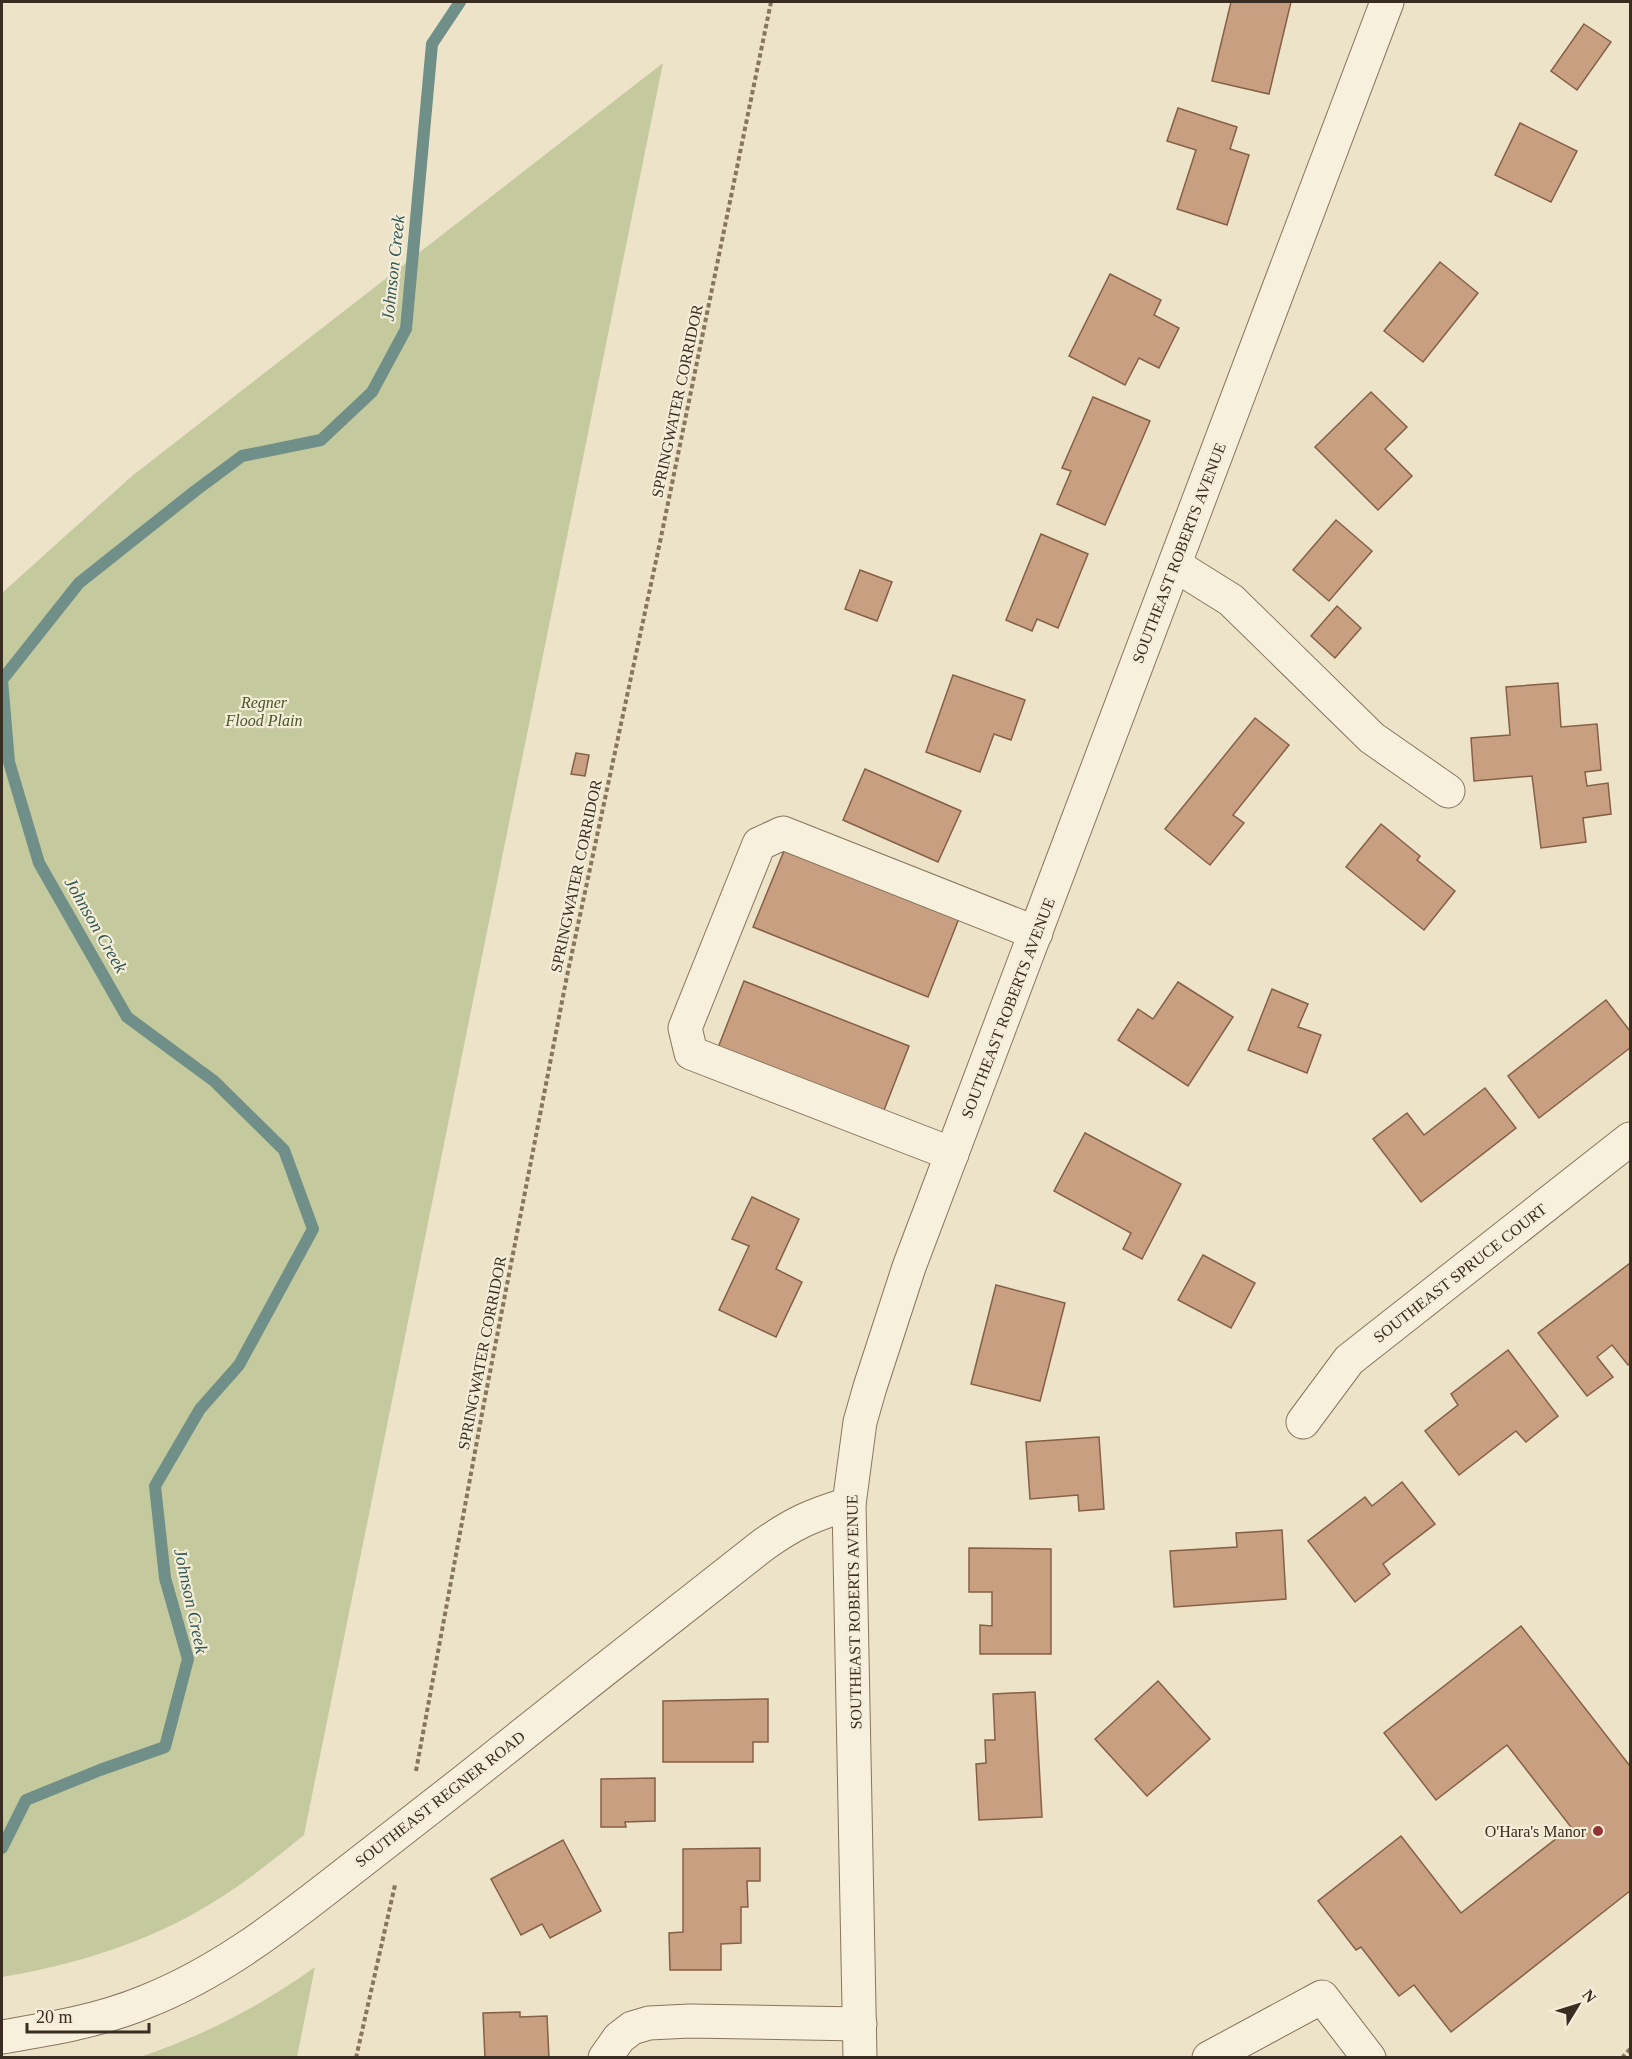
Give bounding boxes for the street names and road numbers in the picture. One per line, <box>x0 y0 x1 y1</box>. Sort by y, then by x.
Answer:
street label: SPRINGWATER CORRIDOR <box>648 303 706 499</box>
street label: SOUTHEAST ROBERTS AVENUE <box>1129 440 1229 666</box>
street label: SPRINGWATER CORRIDOR <box>547 778 605 974</box>
street label: SOUTHEAST ROBERTS AVENUE <box>958 895 1058 1121</box>
street label: SOUTHEAST SPRUCE COURT <box>1370 1200 1550 1346</box>
street label: SPRINGWATER CORRIDOR <box>455 1254 509 1451</box>
street label: SOUTHEAST ROBERTS AVENUE <box>843 1494 865 1730</box>
street label: SOUTHEAST REGNER ROAD <box>352 1728 528 1870</box>

